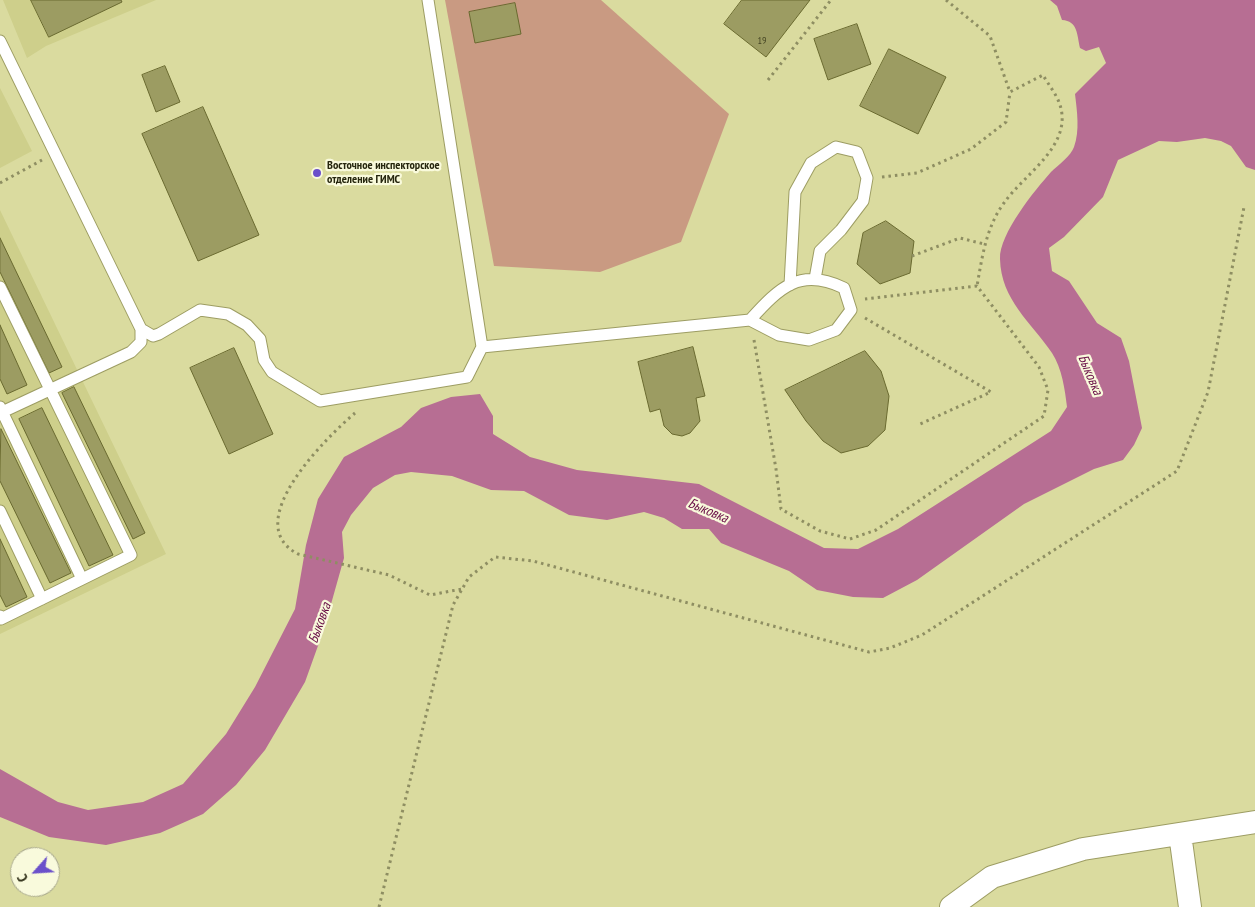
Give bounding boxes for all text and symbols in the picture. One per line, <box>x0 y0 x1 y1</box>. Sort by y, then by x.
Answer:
house number: 19 <box>758 35 766 47</box>
place label: Восточное инспекторское отделение ГИМС <box>327 159 440 187</box>
marker: Восточное инспекторское отделение ГИМС <box>311 167 323 179</box>
water label: Быковка <box>1074 352 1106 398</box>
water label: Быковка <box>685 495 731 527</box>
water label: Быковка <box>305 600 335 646</box>
north arrow <box>10 847 60 897</box>
text: С <box>13 871 32 885</box>

